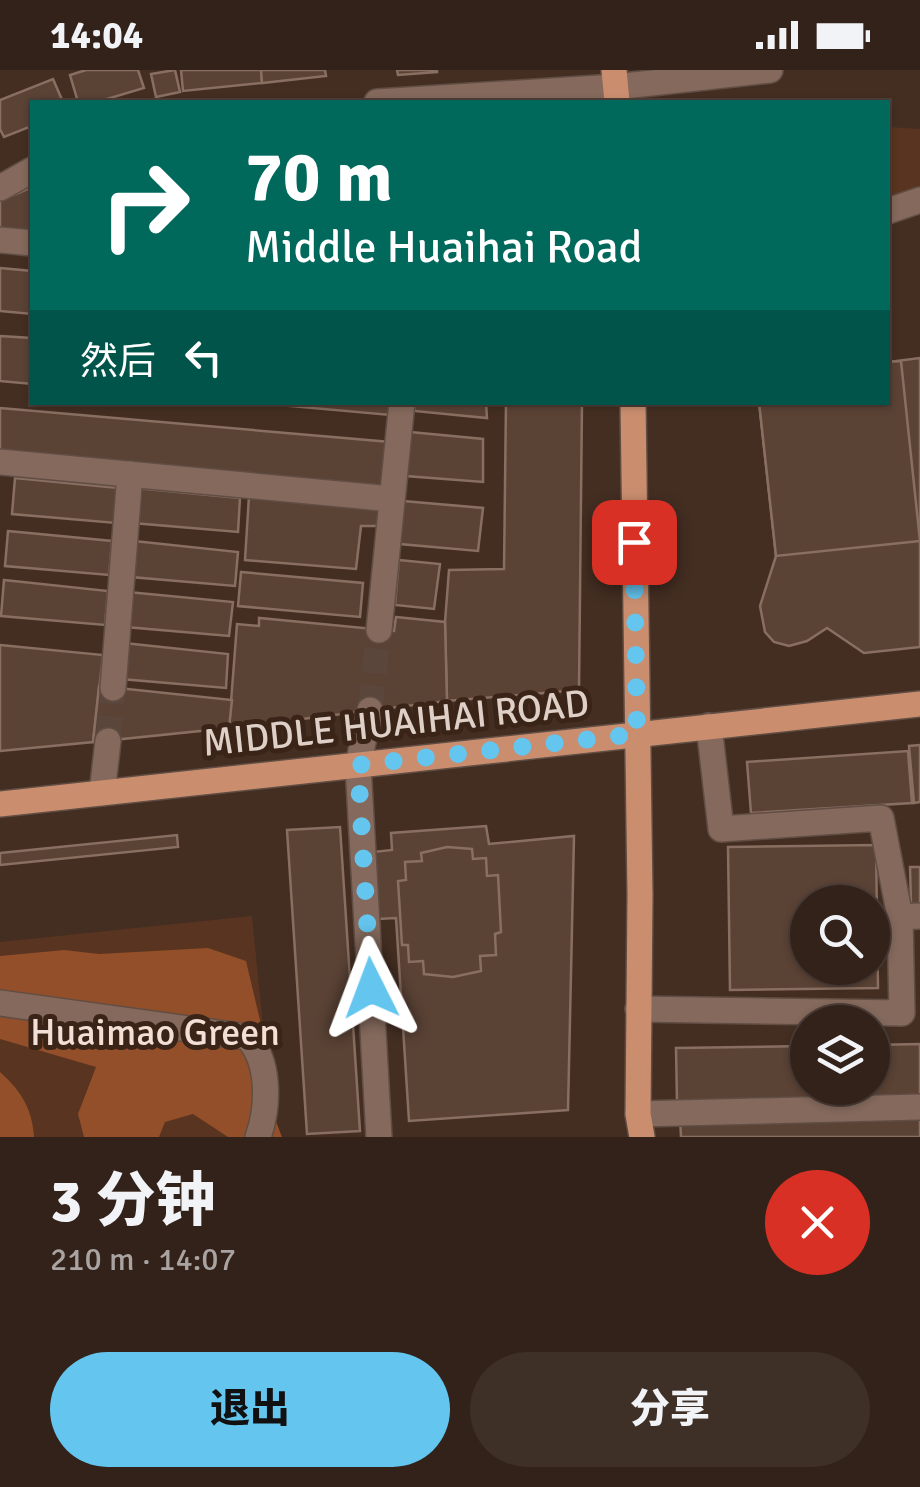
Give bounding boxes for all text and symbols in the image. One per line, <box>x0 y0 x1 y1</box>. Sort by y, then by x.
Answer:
text: 14:04 <box>50 12 143 59</box>
text: 70 m <box>245 134 393 220</box>
icon: right <box>80 140 210 270</box>
text: Middle Huaihai Road <box>245 220 642 275</box>
icon: left <box>176 330 231 385</box>
text: 然后 <box>80 338 156 385</box>
pin <box>592 500 677 585</box>
icon: arrive <box>607 515 662 570</box>
street label: MIDDLE HUAIHAI ROAD <box>201 679 591 767</box>
map controls <box>790 885 890 1105</box>
button: search <box>790 885 890 985</box>
position arrow <box>319 936 423 1040</box>
button: layers <box>790 1005 890 1105</box>
park label: Huaimao Green <box>30 1009 280 1056</box>
text: 3 分钟 <box>50 1165 216 1239</box>
button: close <box>765 1170 870 1275</box>
text: 210 m · 14:07 <box>50 1240 236 1279</box>
button: 退出 <box>50 1352 450 1467</box>
button: 分享 <box>470 1352 870 1467</box>

